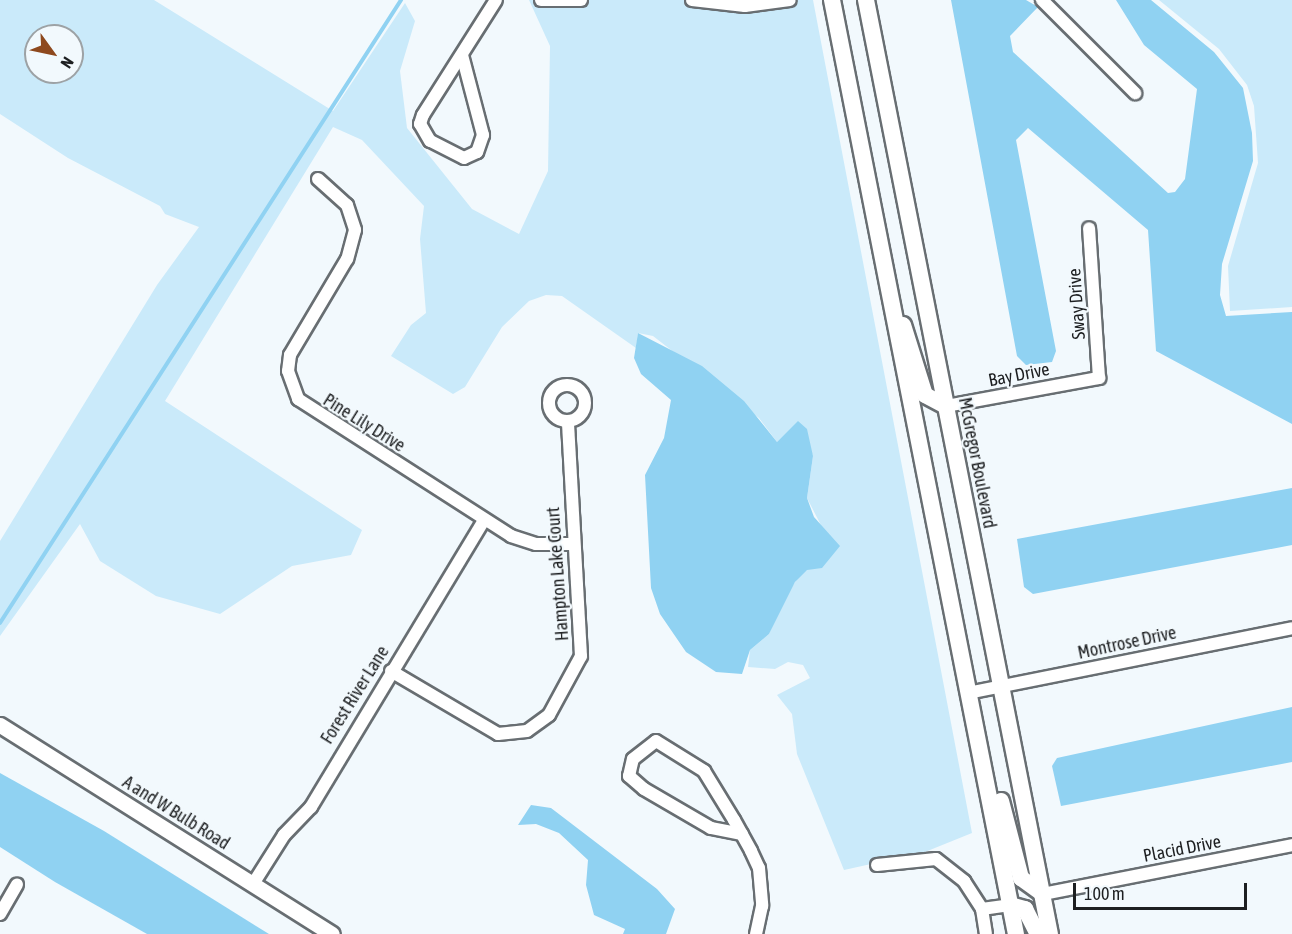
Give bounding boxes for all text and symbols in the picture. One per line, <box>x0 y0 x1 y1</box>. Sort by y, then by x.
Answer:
north arrow <box>24 24 84 84</box>
text: N <box>57 54 78 72</box>
street label: Sway Drive <box>1064 268 1090 340</box>
street label: Bay Drive <box>987 359 1051 391</box>
street label: Pine Lily Drive <box>319 389 409 457</box>
street label: McGregor Boulevard <box>954 396 1000 530</box>
street label: Hampton Lake Court <box>543 506 573 642</box>
street label: Montrose Drive <box>1076 622 1178 664</box>
street label: Forest River Lane <box>316 642 394 748</box>
street label: A and W Bulb Road <box>118 771 234 855</box>
street label: Placid Drive <box>1141 831 1223 867</box>
scale bar <box>1076 871 1250 909</box>
text: 100 m <box>1084 883 1125 904</box>

